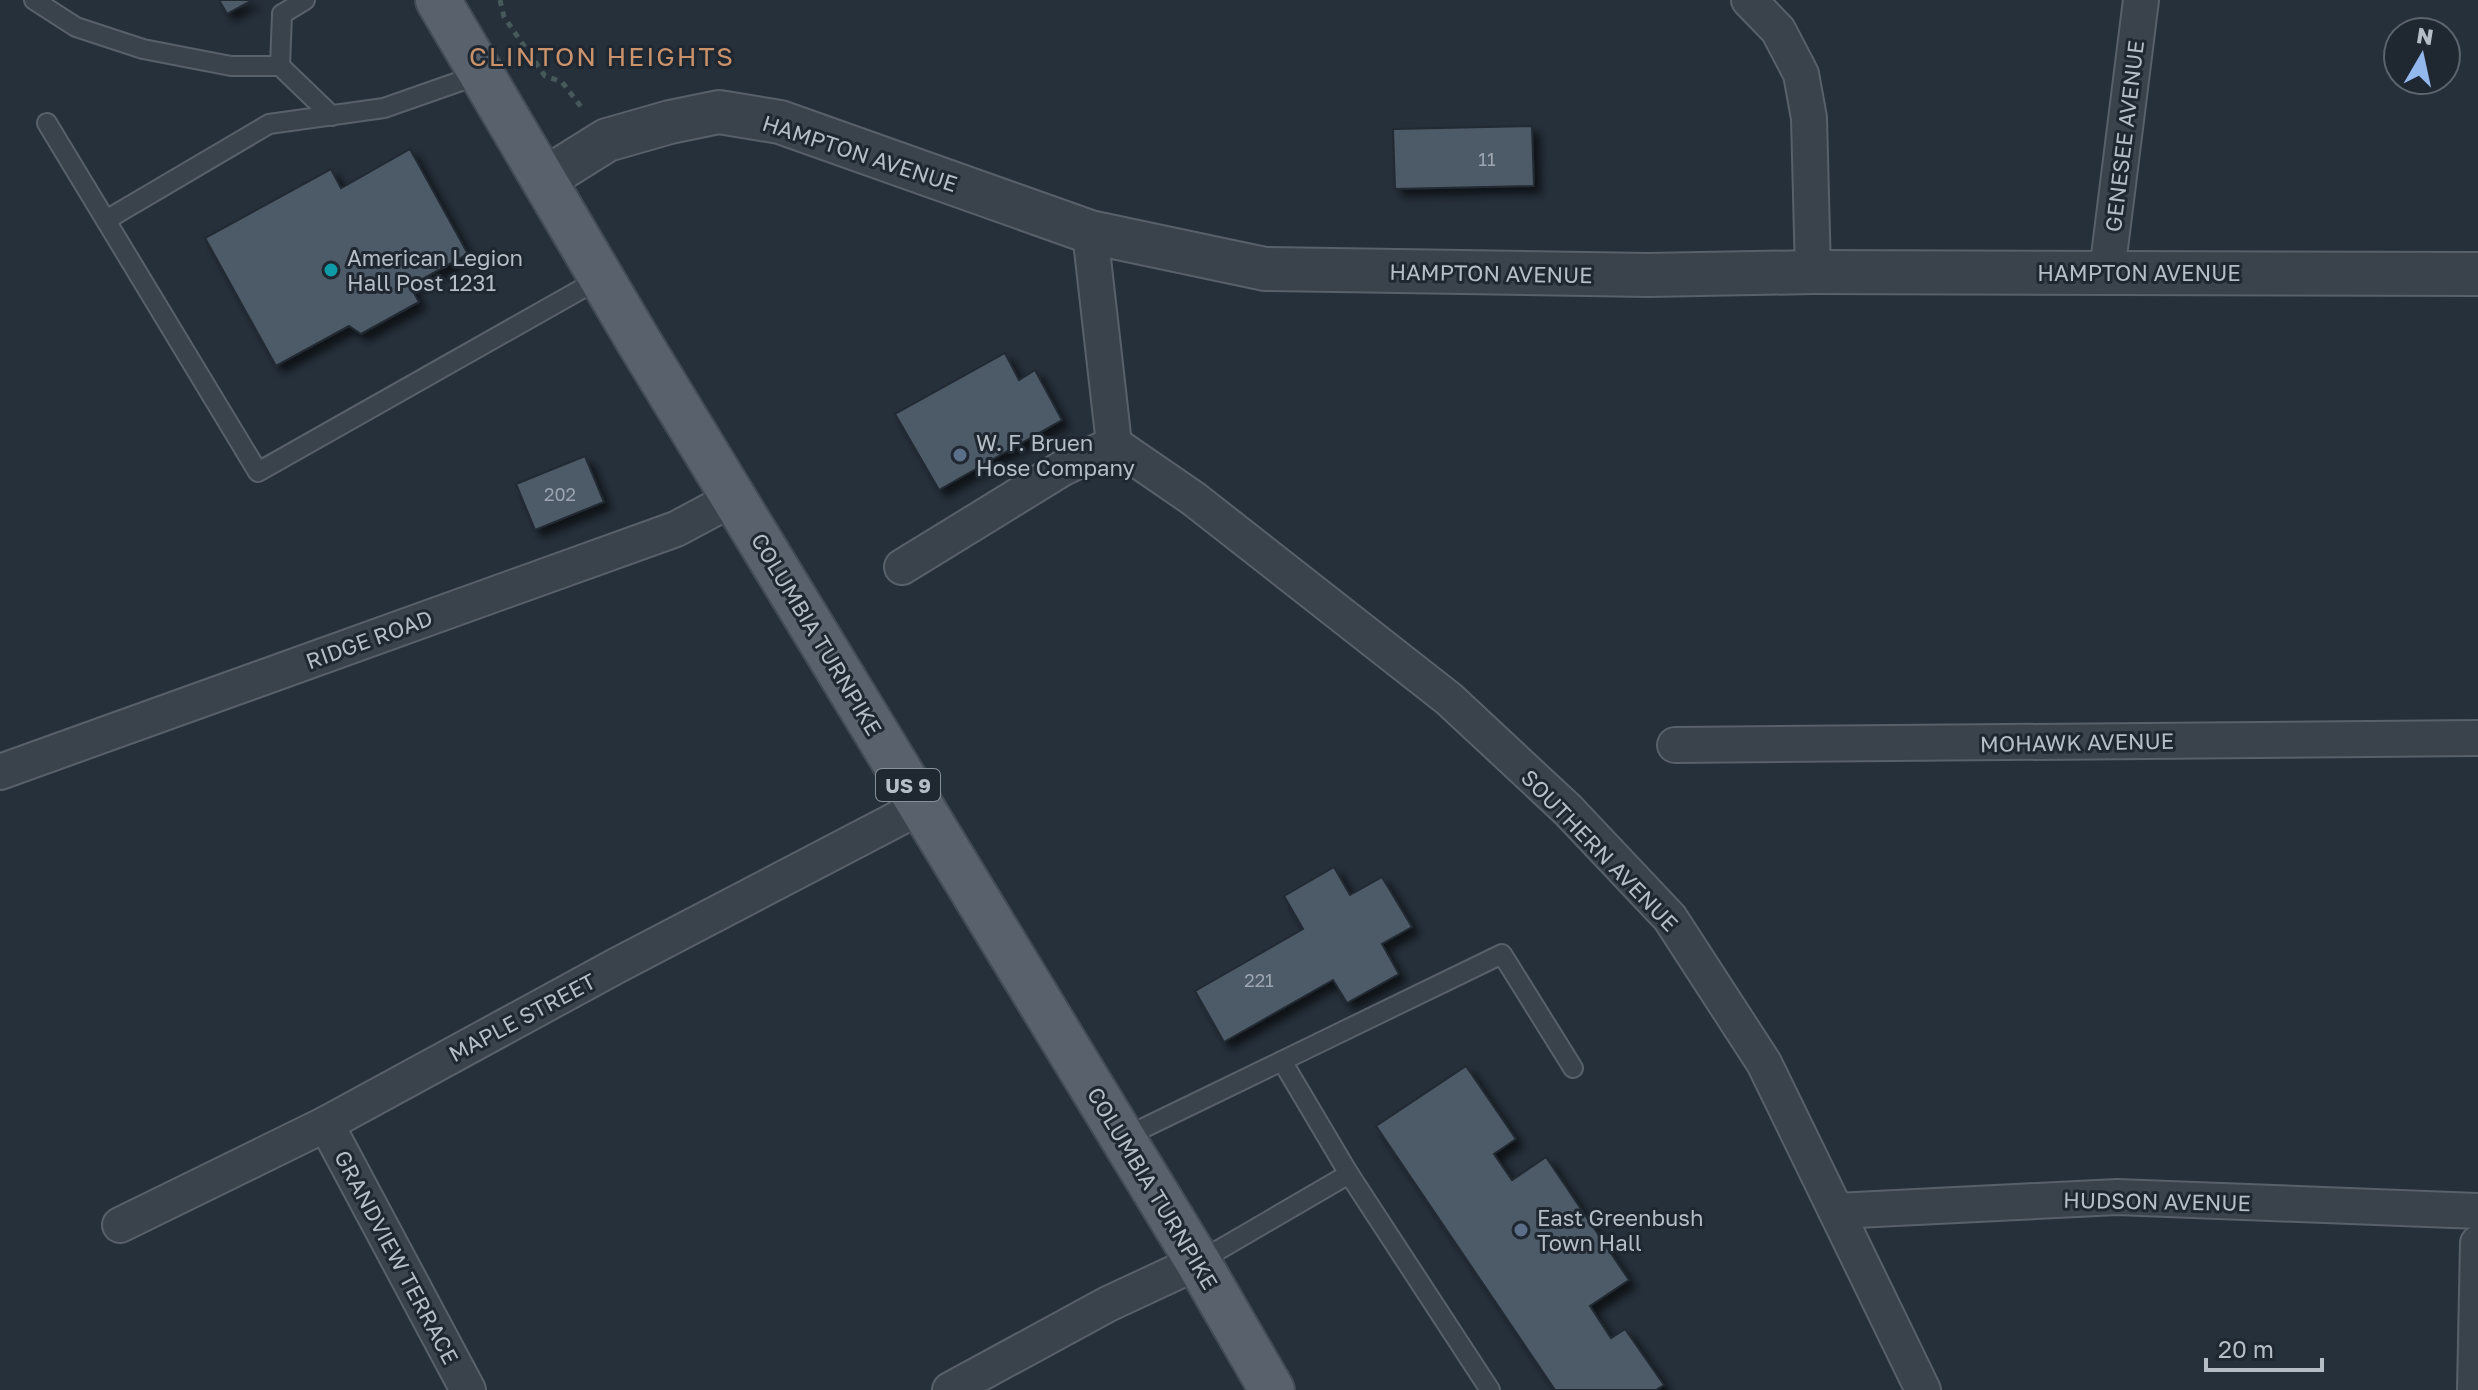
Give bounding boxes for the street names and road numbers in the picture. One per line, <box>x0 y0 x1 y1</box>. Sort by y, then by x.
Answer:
street label: GENESEE AVENUE <box>2099 39 2149 233</box>
street label: HAMPTON AVENUE <box>759 109 961 197</box>
street label: HAMPTON AVENUE <box>1389 258 1593 288</box>
street label: HAMPTON AVENUE <box>2037 259 2241 286</box>
street label: COLUMBIA TURNPIKE <box>746 528 888 740</box>
street label: RIDGE ROAD <box>302 604 436 674</box>
street label: MOHAWK AVENUE <box>1980 727 2174 757</box>
street label: SOUTHERN AVENUE <box>1516 763 1684 937</box>
road number: US 9 <box>876 769 940 801</box>
street label: MAPLE STREET <box>444 967 600 1067</box>
street label: COLUMBIA TURNPIKE <box>1082 1082 1224 1294</box>
street label: GRANDVIEW TERRACE <box>329 1145 465 1369</box>
street label: HUDSON AVENUE <box>2063 1186 2251 1216</box>

